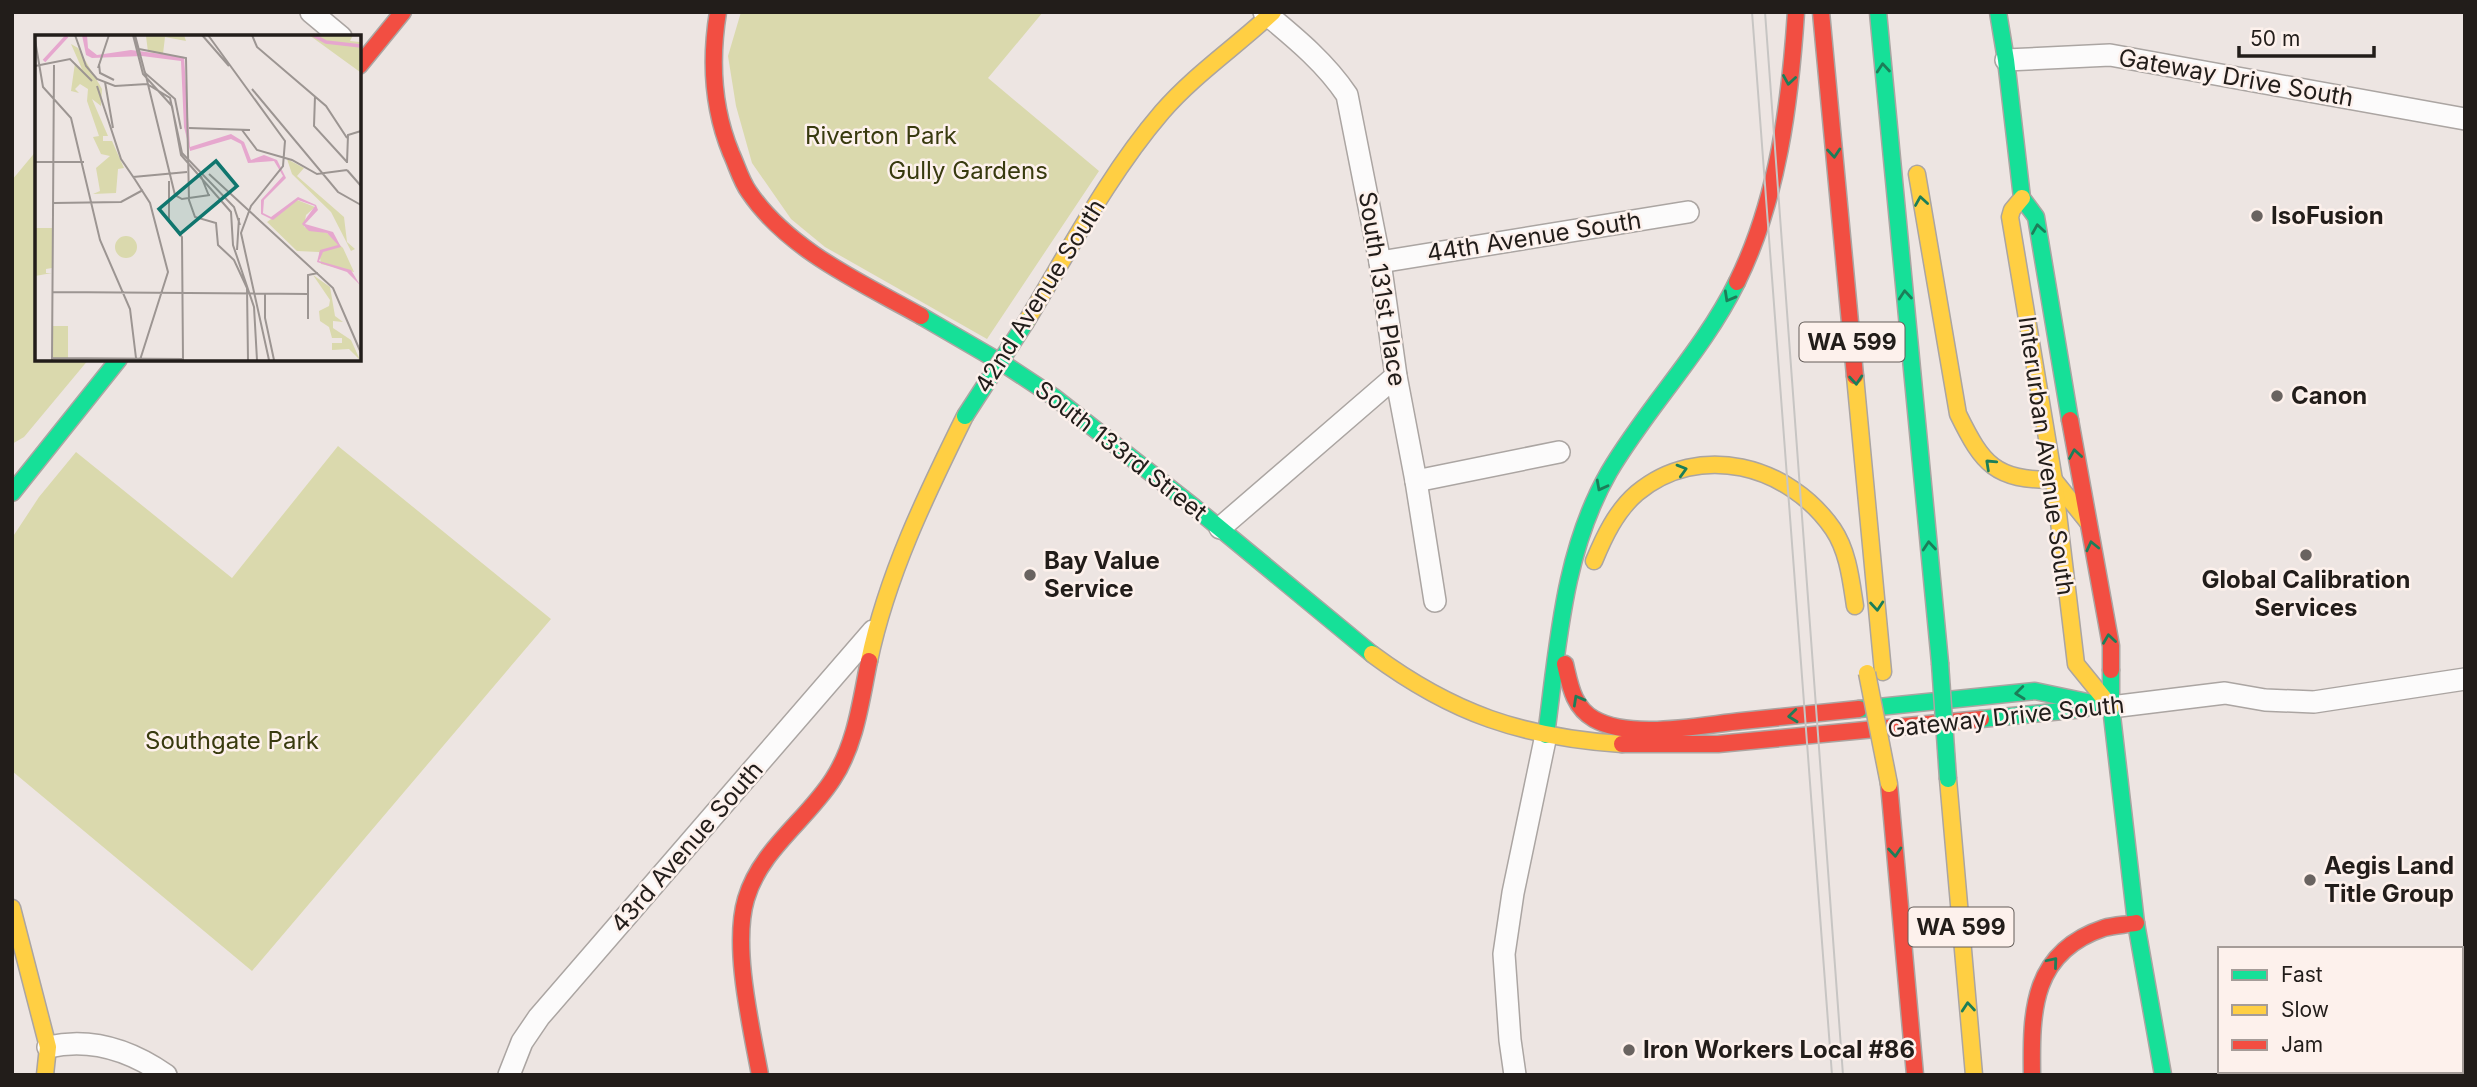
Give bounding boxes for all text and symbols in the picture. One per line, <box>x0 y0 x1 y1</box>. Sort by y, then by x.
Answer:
scale bar <box>2239 14 2374 58</box>
text: 50 m <box>2250 26 2300 51</box>
inset map <box>35 35 360 360</box>
street label: Gateway Drive South <box>2116 43 2356 112</box>
one-way arrow <box>1876 63 1891 74</box>
one-way arrow <box>1782 74 1797 86</box>
park label: Riverton Park <box>805 121 957 150</box>
one-way arrow <box>1827 148 1842 159</box>
park label: Gully Gardens <box>888 156 1048 185</box>
street label: South 131st Place <box>1353 190 1412 388</box>
street label: 42nd Avenue South <box>968 194 1111 398</box>
one-way arrow <box>1914 195 1929 207</box>
place label: IsoFusion <box>2271 201 2384 230</box>
street label: 44th Avenue South <box>1425 205 1643 268</box>
marker: IsoFusion <box>2249 208 2265 224</box>
one-way arrow <box>2031 223 2046 235</box>
one-way arrow <box>1898 289 1913 300</box>
one-way arrow <box>1724 290 1737 303</box>
street label: Interurban Avenue South <box>2013 315 2080 597</box>
road number: WA 599 <box>1800 322 1904 362</box>
street label: South 133rd Street <box>1030 375 1213 527</box>
one-way arrow <box>1848 375 1863 386</box>
place label: Canon <box>2291 381 2367 410</box>
marker: Canon <box>2269 388 2285 404</box>
one-way arrow <box>2068 448 2083 460</box>
one-way arrow <box>1985 460 1998 472</box>
one-way arrow <box>1676 463 1688 478</box>
one-way arrow <box>1596 479 1610 491</box>
one-way arrow <box>1922 540 1937 551</box>
one-way arrow <box>2086 540 2101 552</box>
place label: Bay Value Service <box>1044 546 1160 603</box>
marker: Global Calibration Services <box>2298 547 2314 563</box>
place label: Global Calibration Services <box>2202 565 2410 622</box>
marker: Bay Value Service <box>1022 567 1038 583</box>
one-way arrow <box>1869 601 1884 612</box>
one-way arrow <box>2102 633 2117 645</box>
one-way arrow <box>2014 685 2025 700</box>
street label: Gateway Drive South <box>1886 690 2126 743</box>
one-way arrow <box>1573 695 1586 708</box>
one-way arrow <box>1788 708 1799 723</box>
park label: Southgate Park <box>145 726 319 755</box>
street label: 43rd Avenue South <box>604 755 769 938</box>
one-way arrow <box>1887 846 1902 857</box>
place label: Aegis Land Title Group <box>2324 851 2454 908</box>
marker: Aegis Land Title Group <box>2302 872 2318 888</box>
road number: WA 599 <box>1909 908 2014 946</box>
legend <box>2218 947 2463 1073</box>
one-way arrow <box>2044 958 2057 970</box>
text: Fast <box>2281 962 2323 987</box>
text: Slow <box>2281 997 2329 1022</box>
one-way arrow <box>1961 1001 1976 1012</box>
text: Jam <box>2281 1032 2323 1057</box>
place label: Iron Workers Local #86 <box>1643 1035 1915 1064</box>
marker: Iron Workers Local #86 <box>1621 1042 1637 1058</box>

